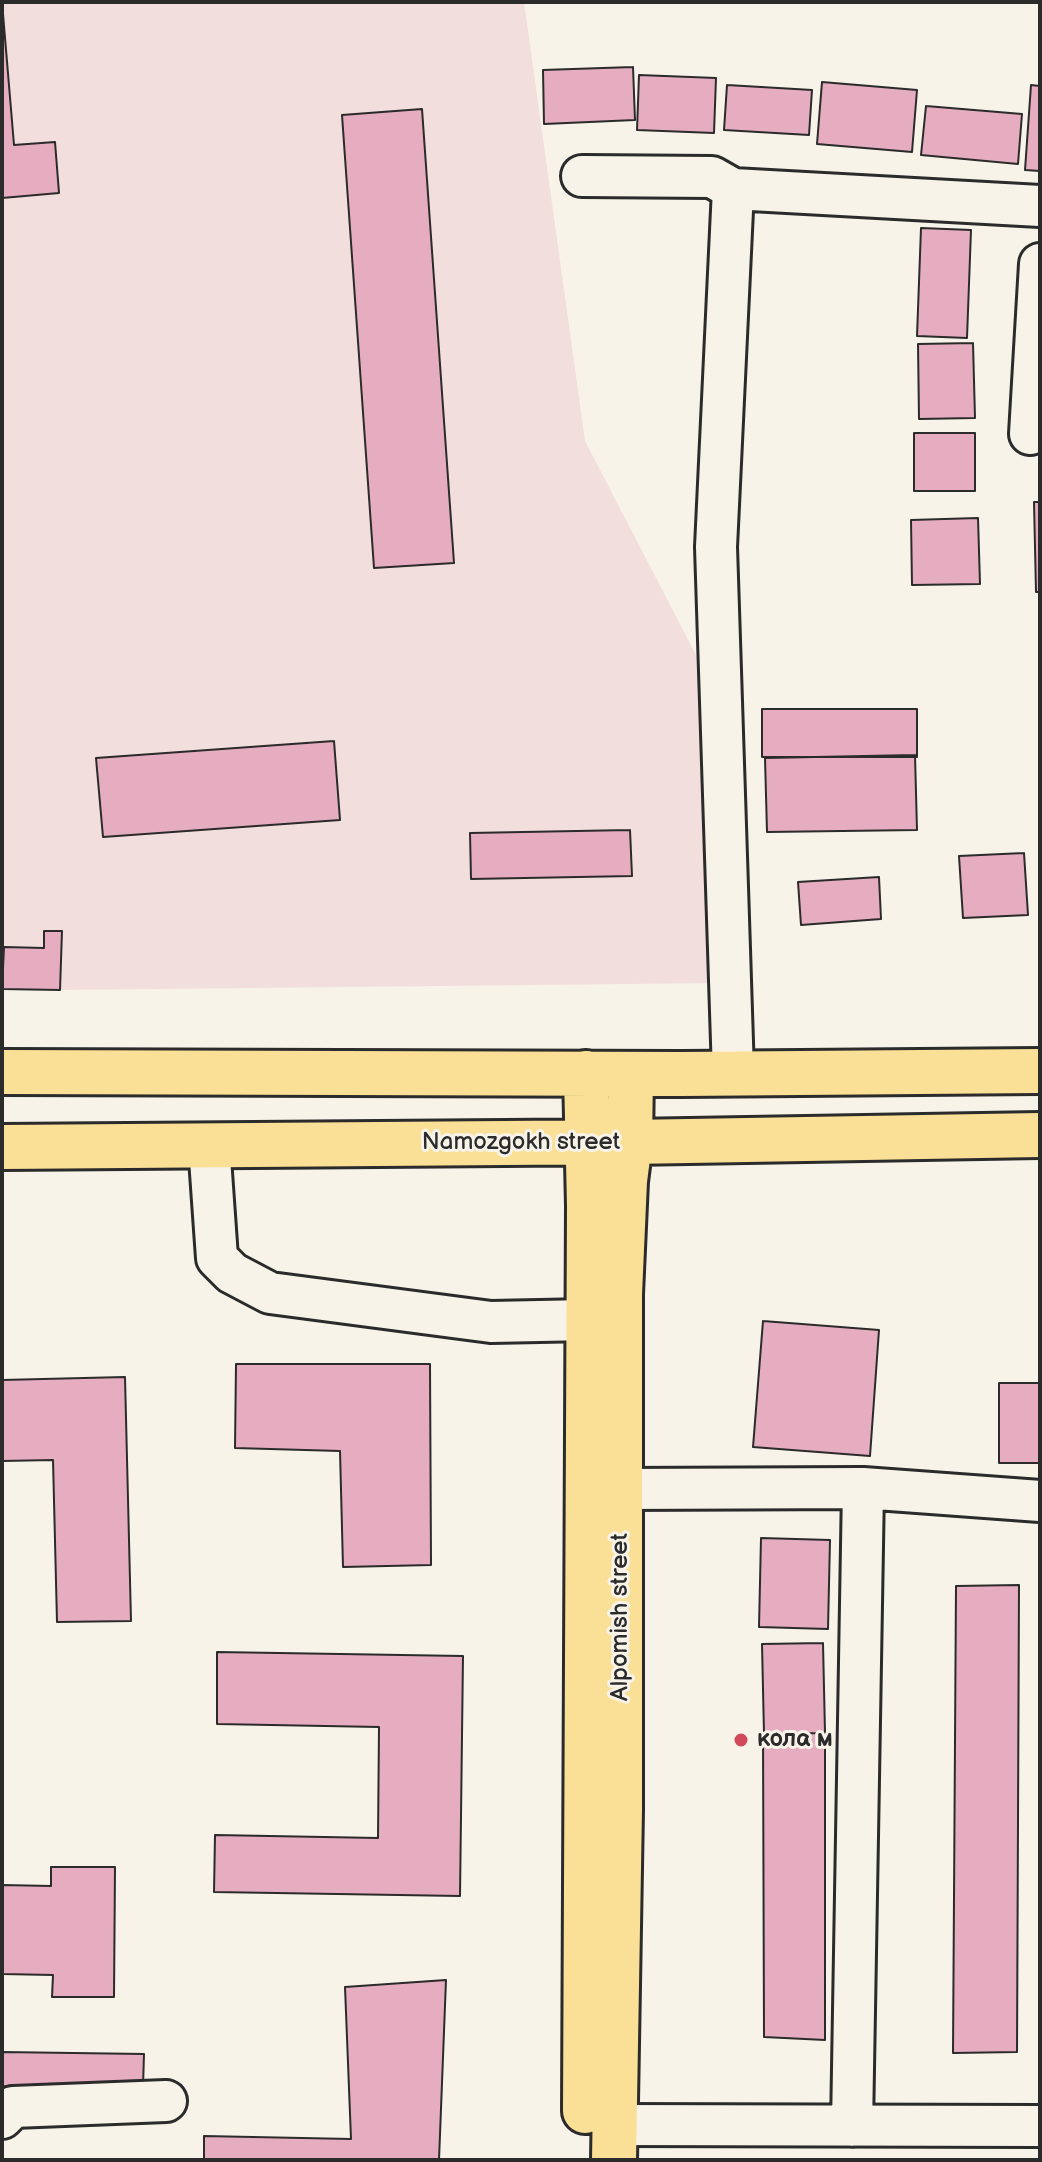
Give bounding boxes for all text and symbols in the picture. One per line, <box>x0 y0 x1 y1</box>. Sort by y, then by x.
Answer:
street label: Namozgokh street <box>422 1129 620 1157</box>
street label: Alpomish street <box>607 1533 635 1701</box>
place label: кола м <box>757 1726 833 1754</box>
marker: кола м <box>732 1731 750 1749</box>

